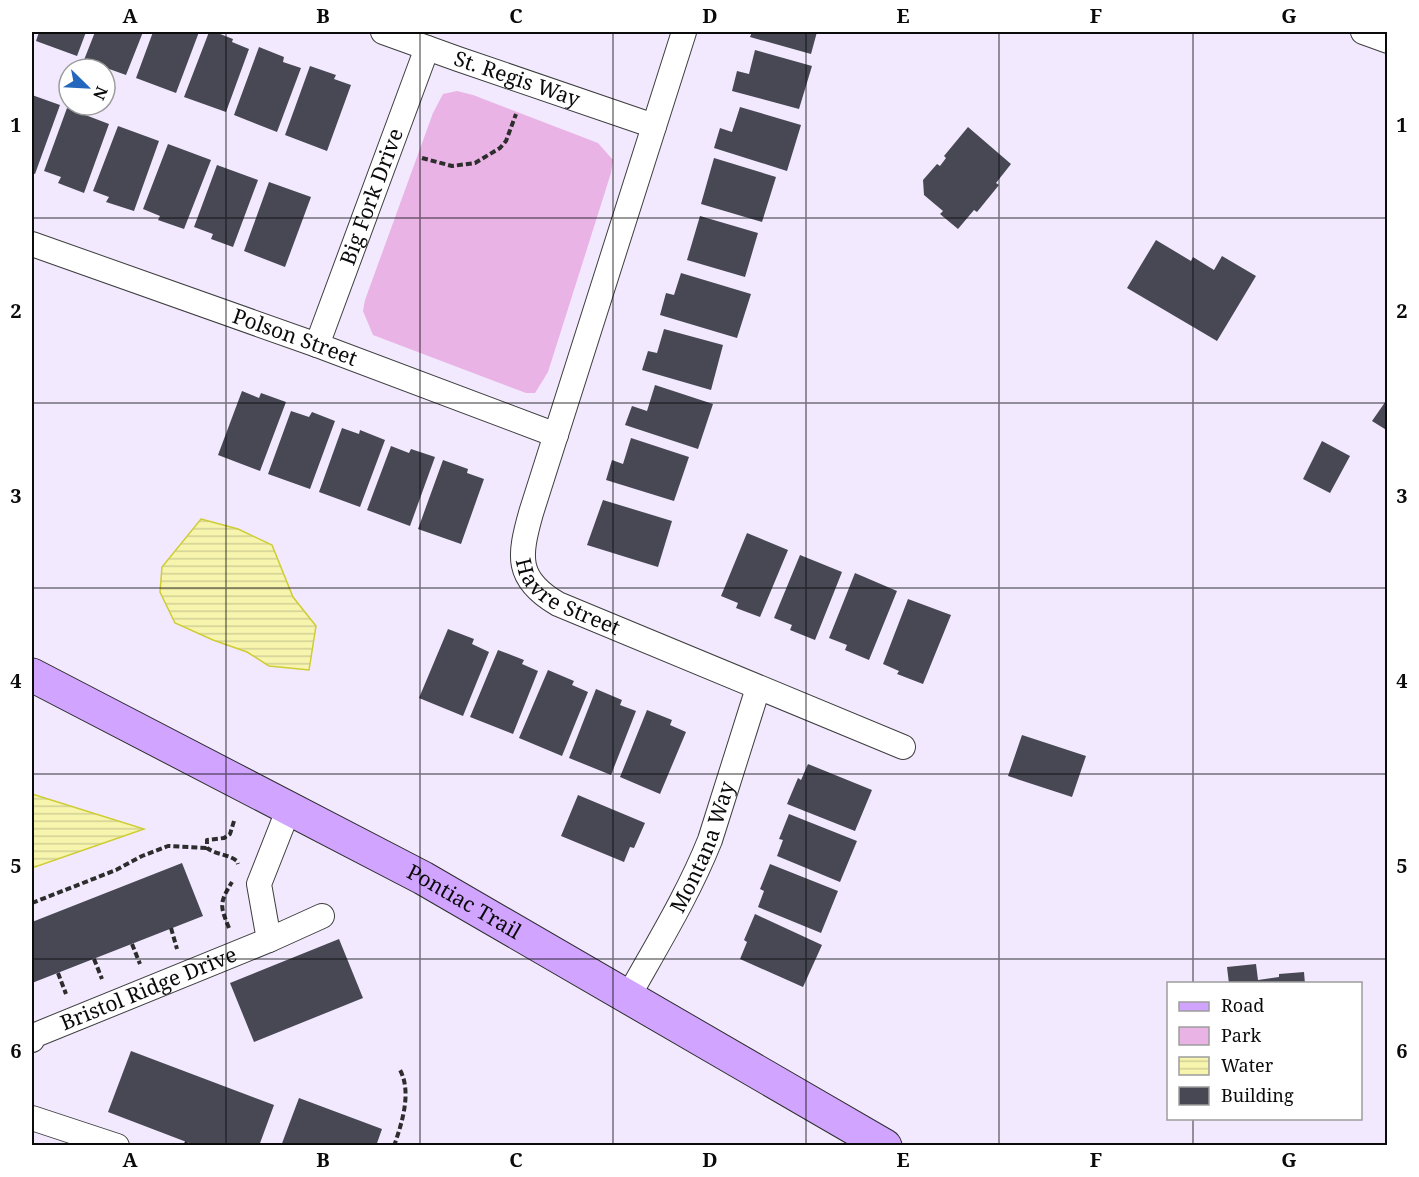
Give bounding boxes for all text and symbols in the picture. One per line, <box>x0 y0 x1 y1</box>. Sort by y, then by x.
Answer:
text: A <box>122 2 138 29</box>
text: B <box>316 2 330 29</box>
text: C <box>509 2 523 29</box>
text: D <box>702 2 718 29</box>
text: E <box>896 2 910 29</box>
text: F <box>1090 2 1102 29</box>
text: G <box>1281 2 1297 29</box>
street label: St. Regis Way <box>451 44 584 113</box>
north arrow <box>57 57 117 117</box>
text: N <box>88 83 113 104</box>
text: 1 <box>10 111 22 138</box>
text: 1 <box>1396 111 1408 138</box>
street label: Big Fork Drive <box>333 124 409 269</box>
text: 2 <box>10 297 22 324</box>
text: 2 <box>1396 297 1408 324</box>
street label: Polson Street <box>229 301 362 372</box>
text: 3 <box>10 482 22 509</box>
text: 3 <box>1396 482 1408 509</box>
street label: Havre Street <box>510 555 625 641</box>
text: 4 <box>10 667 22 694</box>
text: 4 <box>1396 667 1408 694</box>
street label: Montana Way <box>663 778 741 917</box>
text: 5 <box>10 852 22 879</box>
text: 5 <box>1396 852 1408 879</box>
street label: Pontiac Trail <box>403 857 527 945</box>
street label: Bristol Ridge Drive <box>56 940 241 1036</box>
legend <box>1167 982 1362 1120</box>
text: Road <box>1221 993 1264 1017</box>
text: Park <box>1221 1023 1261 1047</box>
text: 6 <box>10 1037 22 1064</box>
text: 6 <box>1396 1037 1408 1064</box>
text: Water <box>1221 1053 1274 1077</box>
text: Building <box>1221 1083 1294 1107</box>
text: A <box>122 1146 138 1173</box>
text: B <box>316 1146 330 1173</box>
text: C <box>509 1146 523 1173</box>
text: D <box>702 1146 718 1173</box>
text: E <box>896 1146 910 1173</box>
text: F <box>1090 1146 1102 1173</box>
text: G <box>1281 1146 1297 1173</box>

